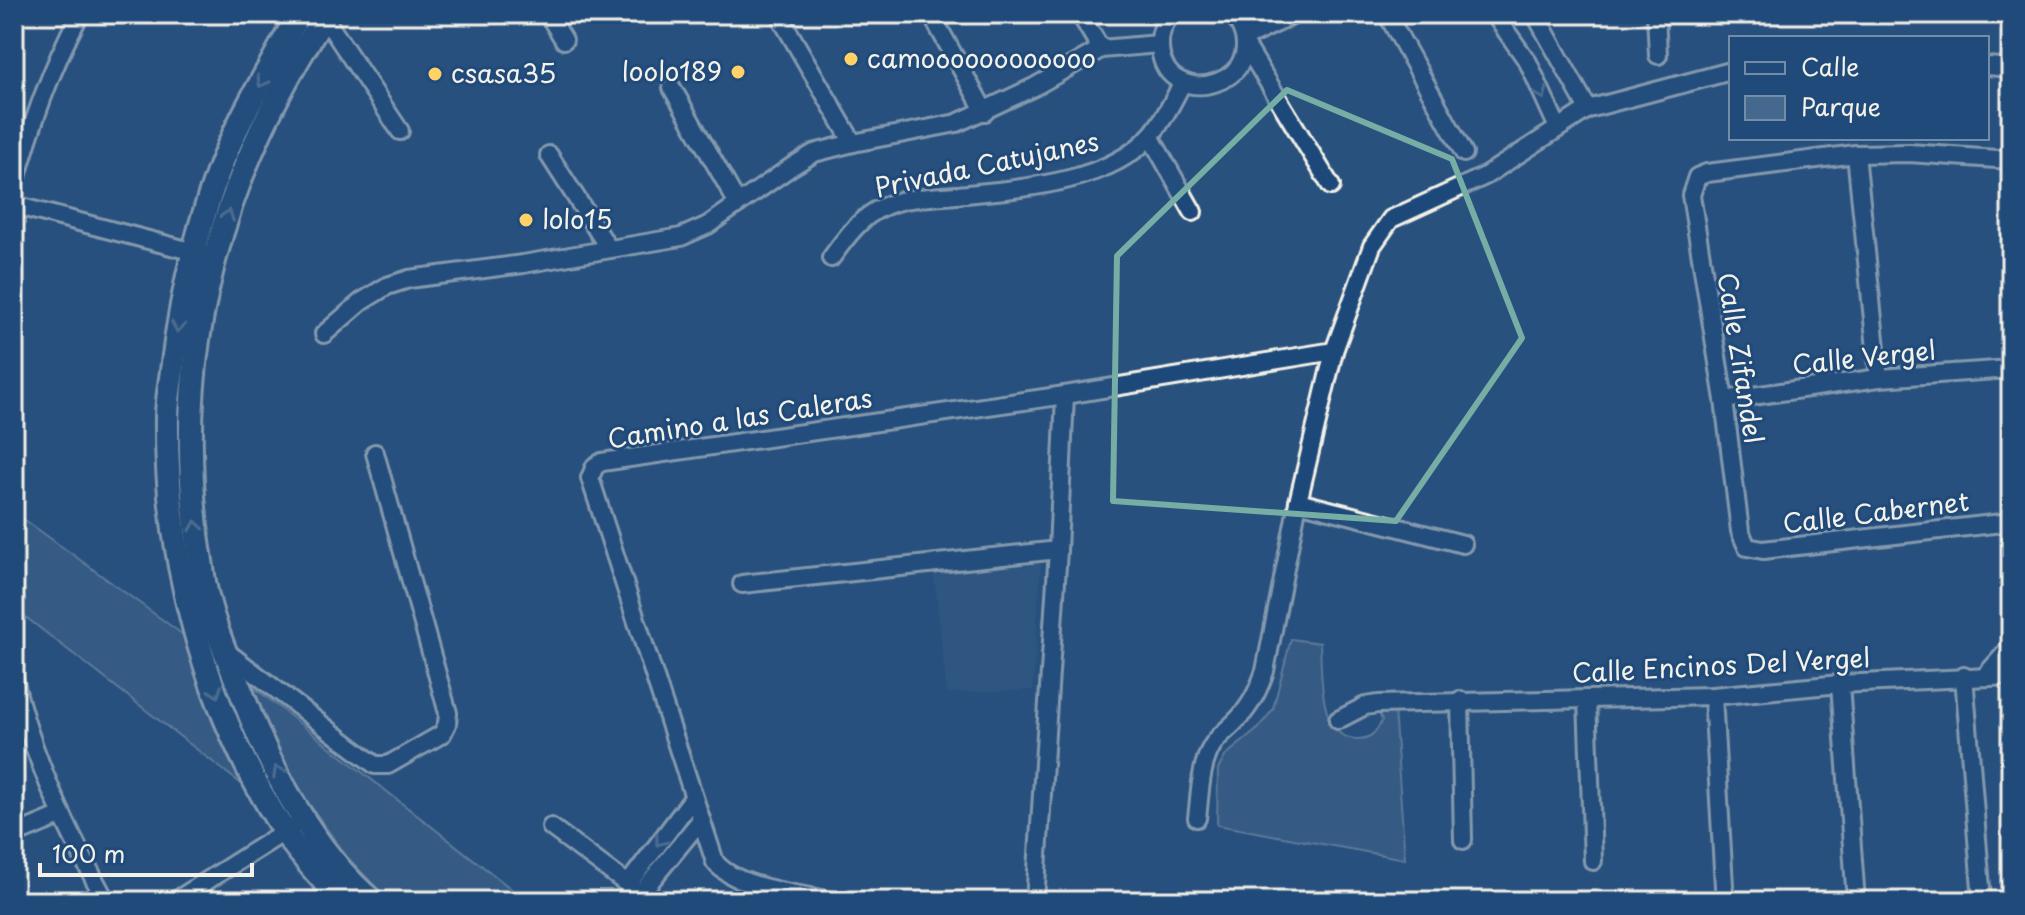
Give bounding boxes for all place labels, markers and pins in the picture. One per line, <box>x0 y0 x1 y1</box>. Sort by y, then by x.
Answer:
place label: camoooooooooooo <box>867 38 1096 77</box>
marker: camoooooooooooo <box>842 50 860 68</box>
place label: loolo189 <box>622 51 722 90</box>
place label: csasa35 <box>451 53 556 92</box>
marker: loolo189 <box>729 63 747 81</box>
marker: csasa35 <box>426 65 444 83</box>
place label: lolo15 <box>542 199 613 238</box>
marker: lolo15 <box>517 211 535 229</box>

